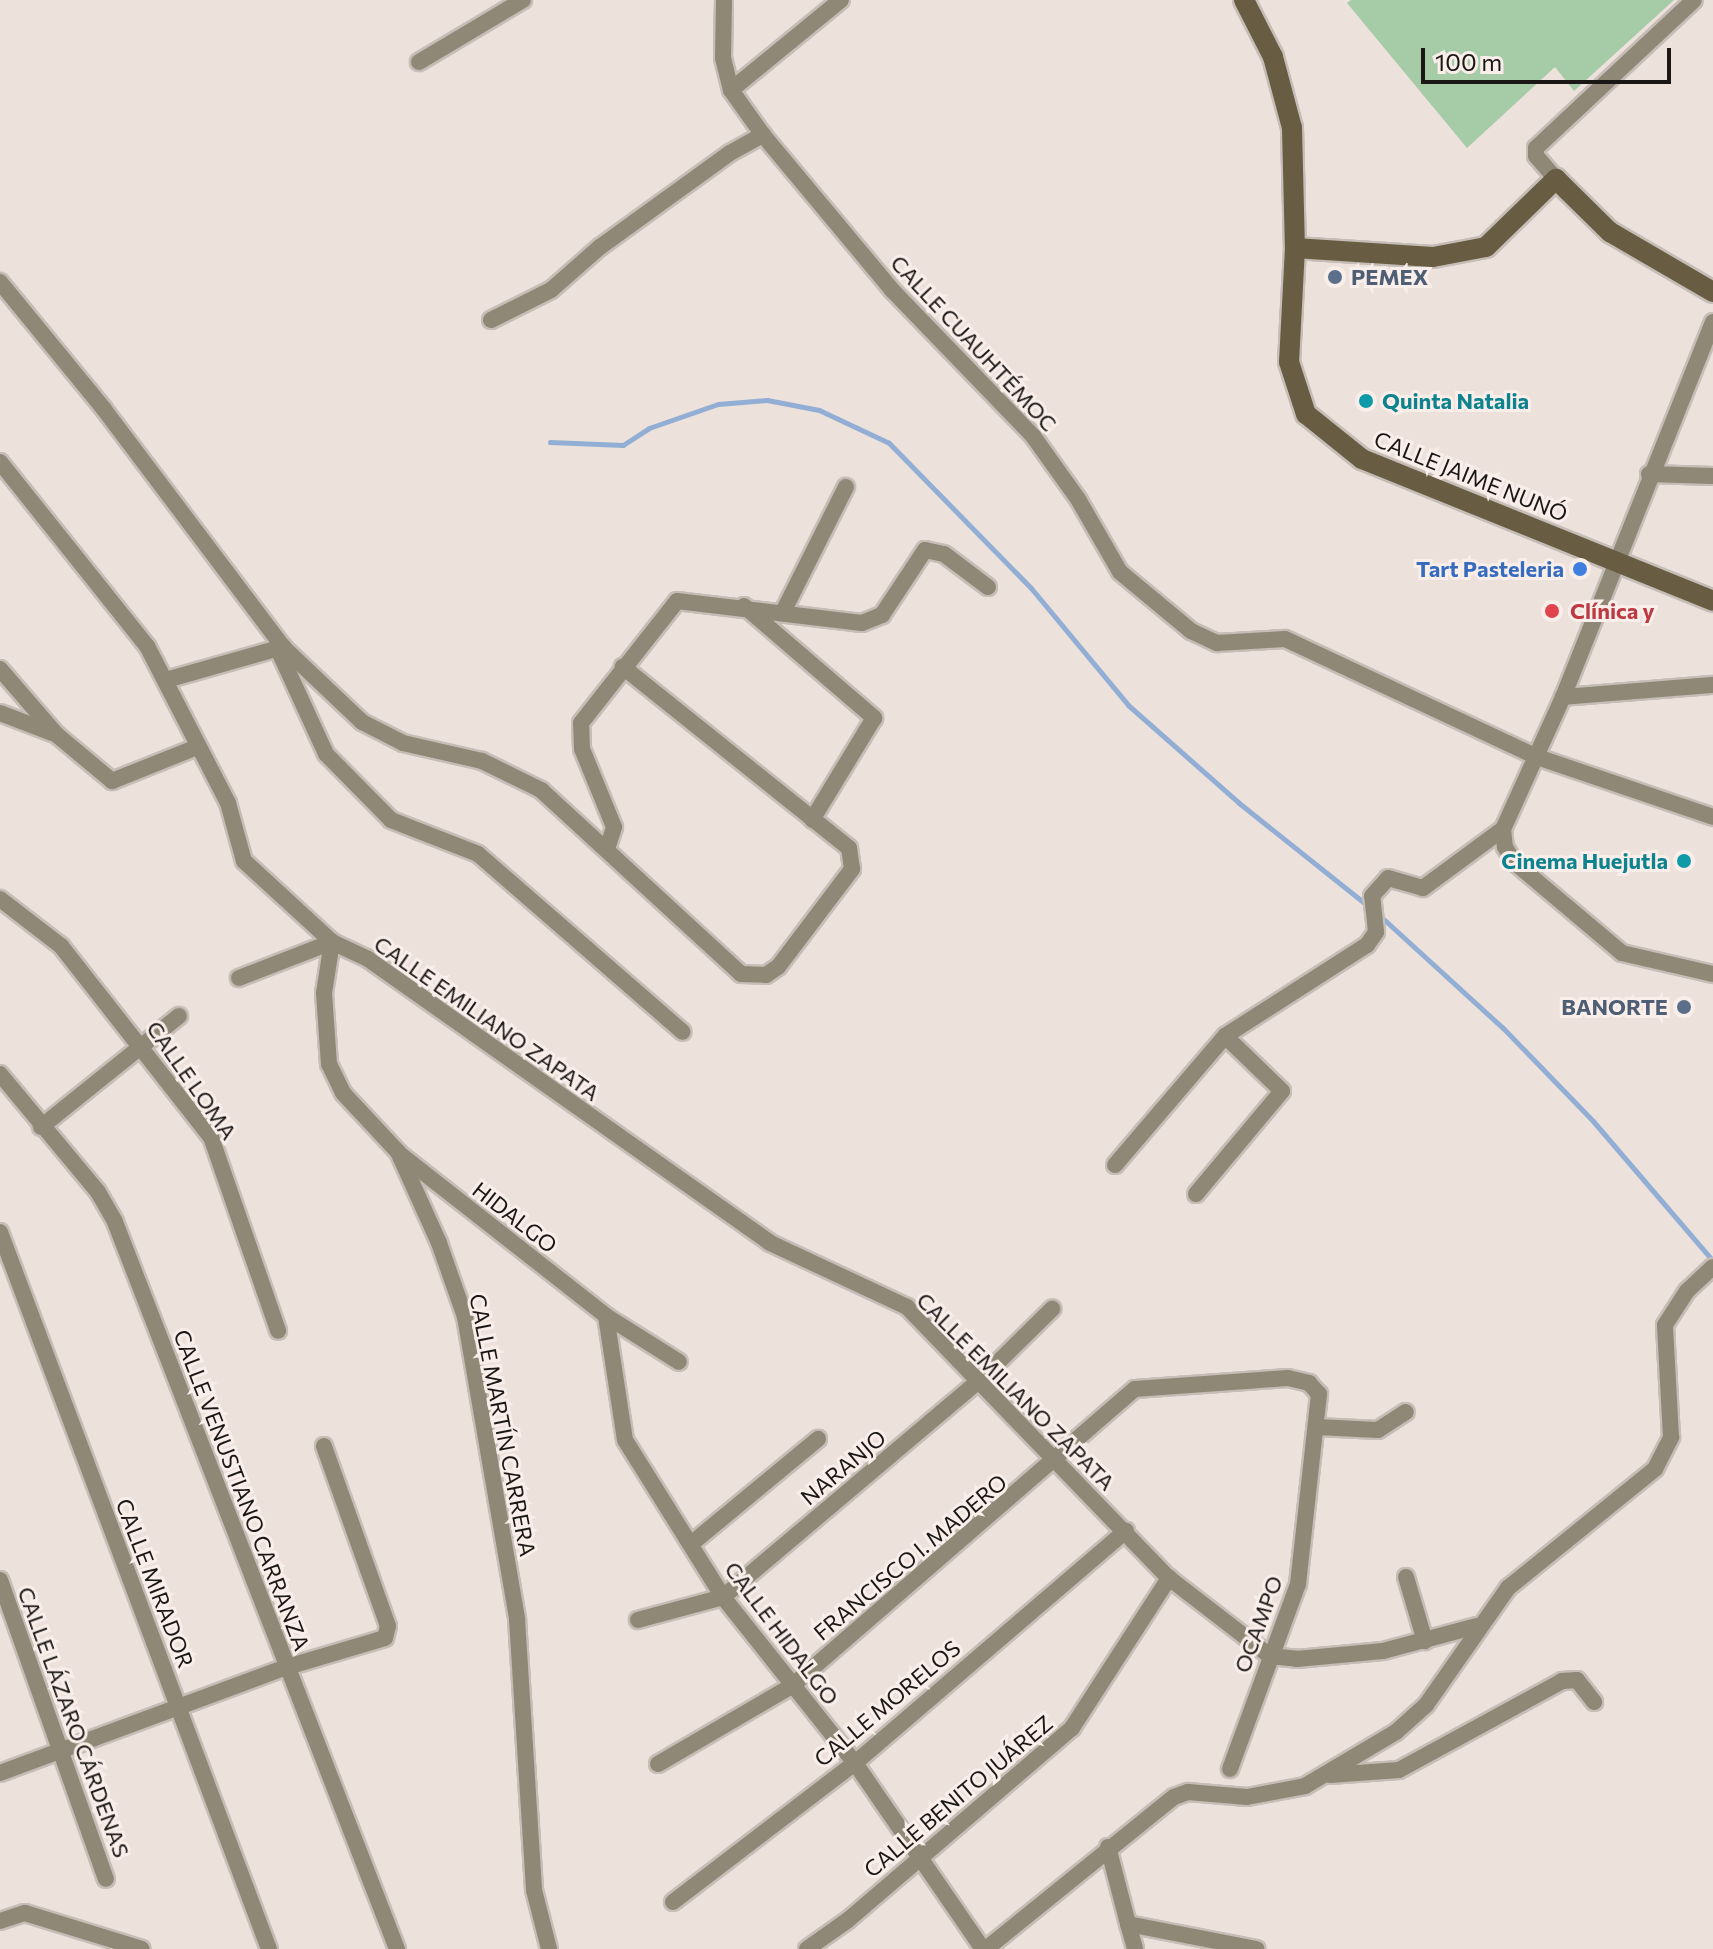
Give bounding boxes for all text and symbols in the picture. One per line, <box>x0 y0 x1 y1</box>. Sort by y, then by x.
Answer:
scale bar <box>1425 32 1675 82</box>
text: 100 m <box>1435 47 1502 76</box>
street label: CALLE CUAUHTÉMOC <box>886 249 1062 437</box>
place label: PEMEX <box>1351 264 1428 290</box>
marker: PEMEX <box>1326 268 1344 286</box>
place label: Quinta Natalia <box>1382 388 1529 414</box>
marker: Quinta Natalia <box>1357 392 1375 410</box>
street label: CALLE JAIME NUNÓ <box>1371 425 1571 527</box>
place label: Tart Pasteleria <box>1416 556 1564 582</box>
marker: Tart Pasteleria <box>1571 560 1589 578</box>
place label: Clínica y <box>1570 598 1655 624</box>
marker: Clínica y <box>1541 600 1563 622</box>
place label: Cinema Huejutla <box>1501 848 1668 874</box>
marker: Cinema Huejutla <box>1675 852 1693 870</box>
street label: CALLE EMILIANO ZAPATA <box>369 930 605 1106</box>
place label: BANORTE <box>1561 994 1668 1020</box>
marker: BANORTE <box>1675 998 1693 1016</box>
street label: CALLE LOMA <box>141 1016 243 1144</box>
street label: HIDALGO <box>468 1176 562 1258</box>
street label: CALLE EMILIANO ZAPATA <box>912 1287 1120 1495</box>
street label: CALLE MARTÍN CARRERA <box>465 1291 541 1559</box>
street label: CALLE VENUSTIANO CARRANZA <box>168 1326 316 1654</box>
street label: NARANJO <box>795 1424 891 1510</box>
street label: FRANCISCO I. MADERO <box>808 1468 1012 1646</box>
street label: CALLE MIRADOR <box>111 1495 199 1671</box>
street label: CALLE HIDALGO <box>720 1556 844 1710</box>
street label: OCAMPO <box>1228 1572 1288 1676</box>
street label: CALLE LÁZARO CÁRDENAS <box>13 1583 135 1861</box>
street label: CALLE MORELOS <box>809 1634 965 1772</box>
street label: CALLE BENITO JUÁREZ <box>858 1709 1058 1883</box>

